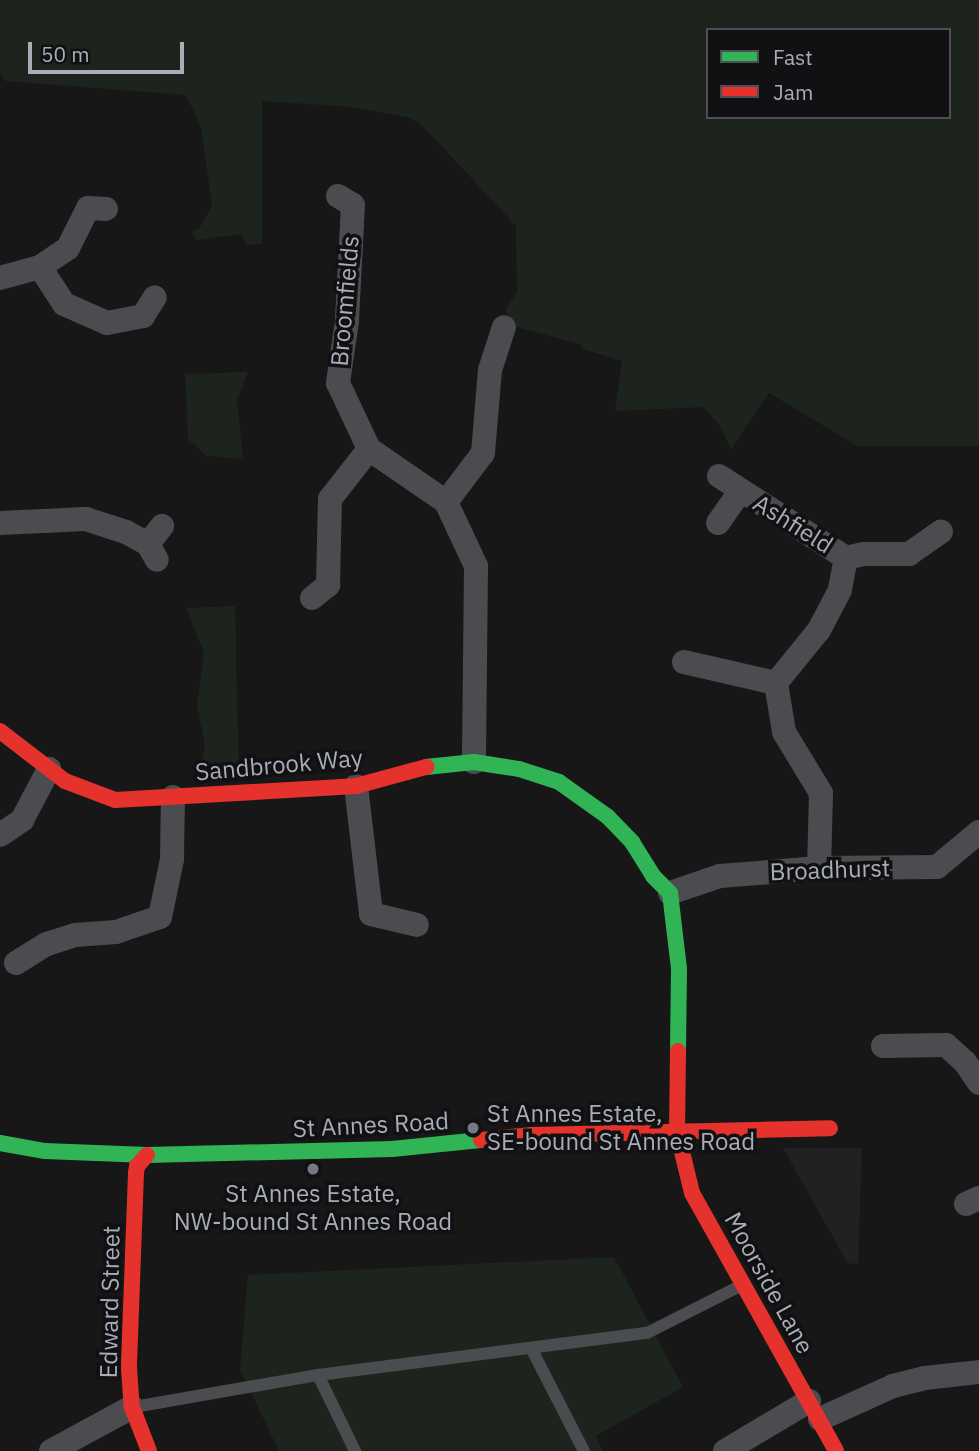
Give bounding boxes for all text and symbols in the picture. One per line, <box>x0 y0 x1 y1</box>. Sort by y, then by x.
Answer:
scale bar <box>32 28 187 72</box>
legend <box>706 28 951 119</box>
text: 50 m <box>41 40 90 68</box>
text: Fast <box>773 43 813 71</box>
text: Jam <box>773 78 813 106</box>
street label: Broomfields <box>325 234 365 368</box>
street label: Ashfield <box>748 488 838 560</box>
street label: Sandbrook Way <box>194 743 364 787</box>
street label: Broadhurst <box>769 854 891 886</box>
place label: St Annes Estate, SE-bound St Annes Road <box>487 1100 755 1156</box>
street label: St Annes Road <box>292 1107 450 1143</box>
marker: St Annes Estate, SE-bound St Annes Road <box>465 1120 481 1136</box>
marker: St Annes Estate, NW-bound St Annes Road <box>305 1161 321 1177</box>
place label: St Annes Estate, NW-bound St Annes Road <box>174 1180 452 1236</box>
street label: Moorside Lane <box>718 1207 820 1359</box>
street label: Edward Street <box>94 1225 126 1379</box>

